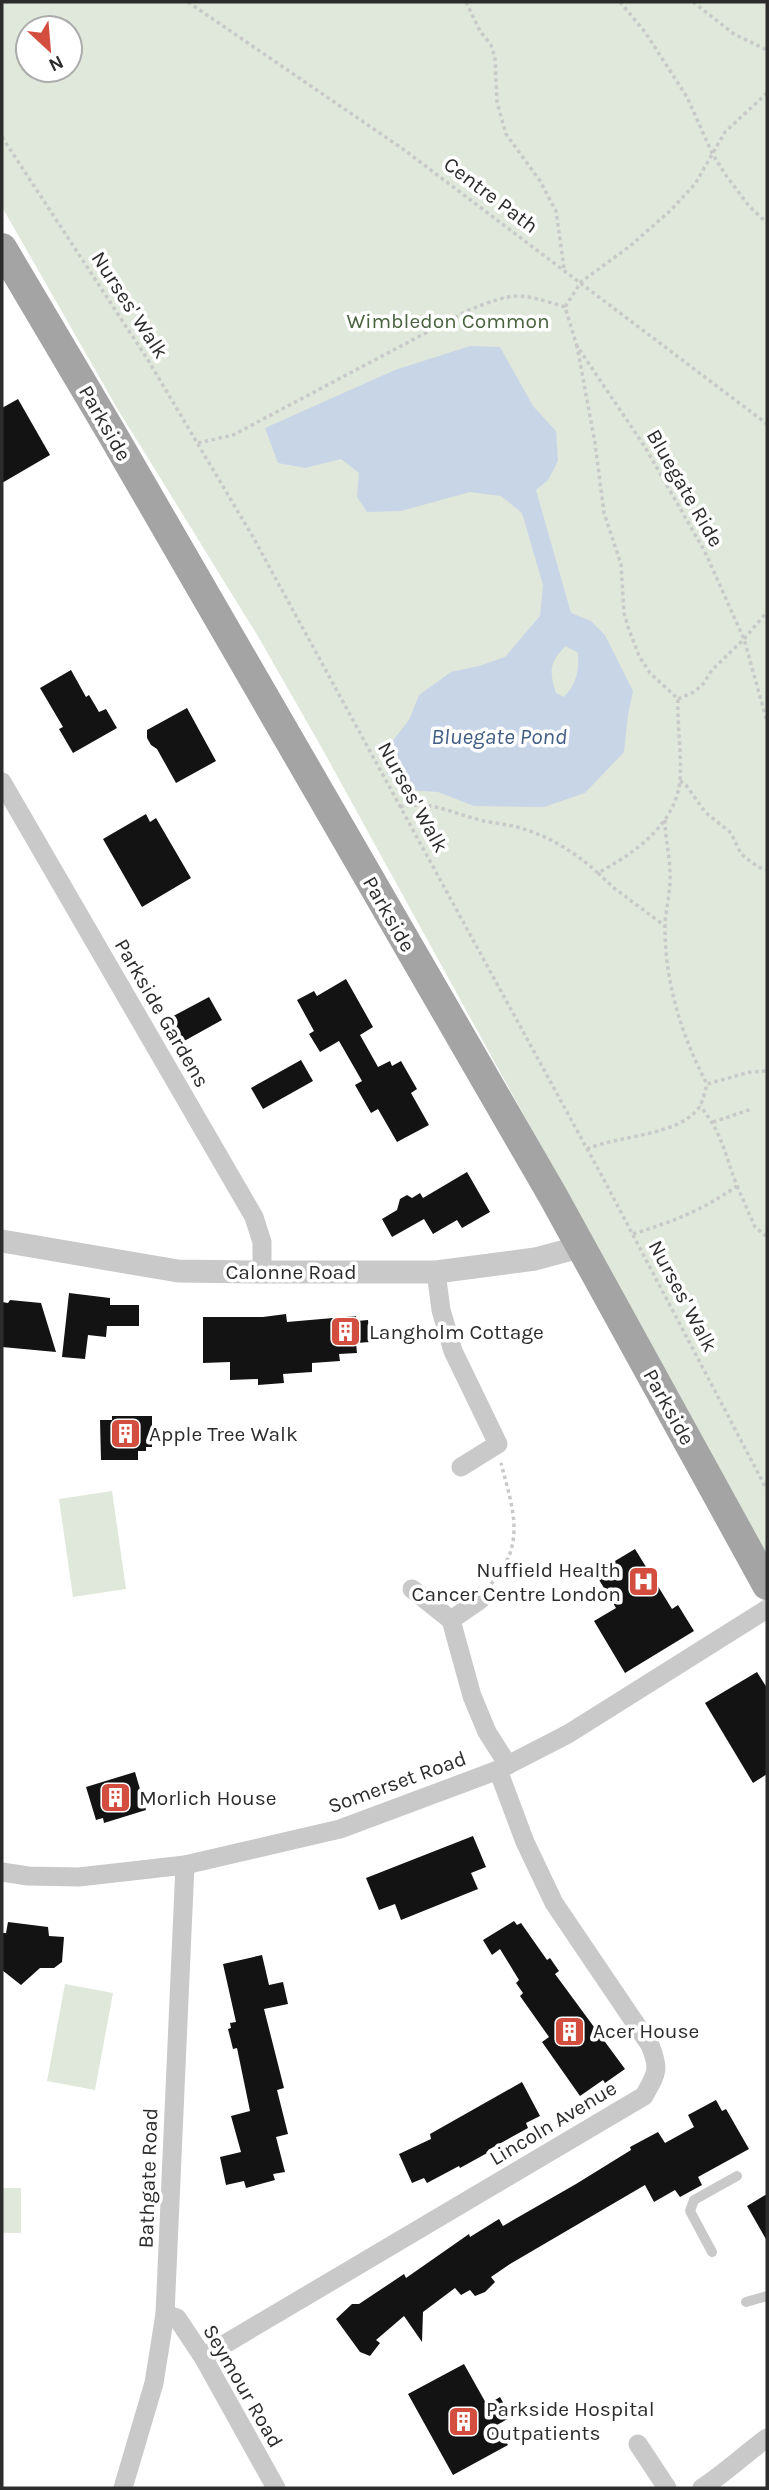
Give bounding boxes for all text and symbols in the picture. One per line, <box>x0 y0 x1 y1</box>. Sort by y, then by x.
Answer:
north arrow <box>14 14 84 84</box>
text: N <box>45 51 67 76</box>
street label: Centre Path <box>439 152 543 238</box>
street label: Nurses' Walk <box>87 247 174 363</box>
park label: Wimbledon Common <box>346 309 550 333</box>
street label: Parkside <box>74 381 136 465</box>
street label: Bluegate Ride <box>642 425 728 551</box>
water label: Bluegate Pond <box>431 723 567 750</box>
street label: Nurses' Walk <box>373 738 453 857</box>
street label: Parkside <box>358 872 420 956</box>
street label: Parkside Gardens <box>110 934 214 1092</box>
street label: Nurses' Walk <box>644 1236 722 1356</box>
street label: Calonne Road <box>225 1260 357 1284</box>
building icon: Langholm Cottage <box>329 1315 363 1349</box>
place label: Langholm Cottage <box>369 1320 544 1344</box>
street label: Parkside <box>638 1365 700 1449</box>
building icon: Apple Tree Walk <box>109 1417 143 1451</box>
place label: Apple Tree Walk <box>149 1422 298 1446</box>
place label: Nuffield Health Cancer Centre London <box>412 1558 621 1606</box>
hospital icon: Nuffield Health Cancer Centre London <box>627 1565 661 1599</box>
street label: Somerset Road <box>325 1746 469 1818</box>
building icon: Morlich House <box>99 1781 133 1815</box>
place label: Morlich House <box>139 1786 277 1810</box>
building icon: Acer House <box>553 2014 587 2048</box>
place label: Acer House <box>593 2019 699 2043</box>
street label: Lincoln Avenue <box>485 2076 621 2170</box>
street label: Bathgate Road <box>134 2107 162 2249</box>
street label: Seymour Road <box>198 2320 288 2452</box>
place label: Parkside Hospital Outpatients <box>486 2397 655 2445</box>
building icon: Parkside Hospital Outpatients <box>446 2404 480 2438</box>

